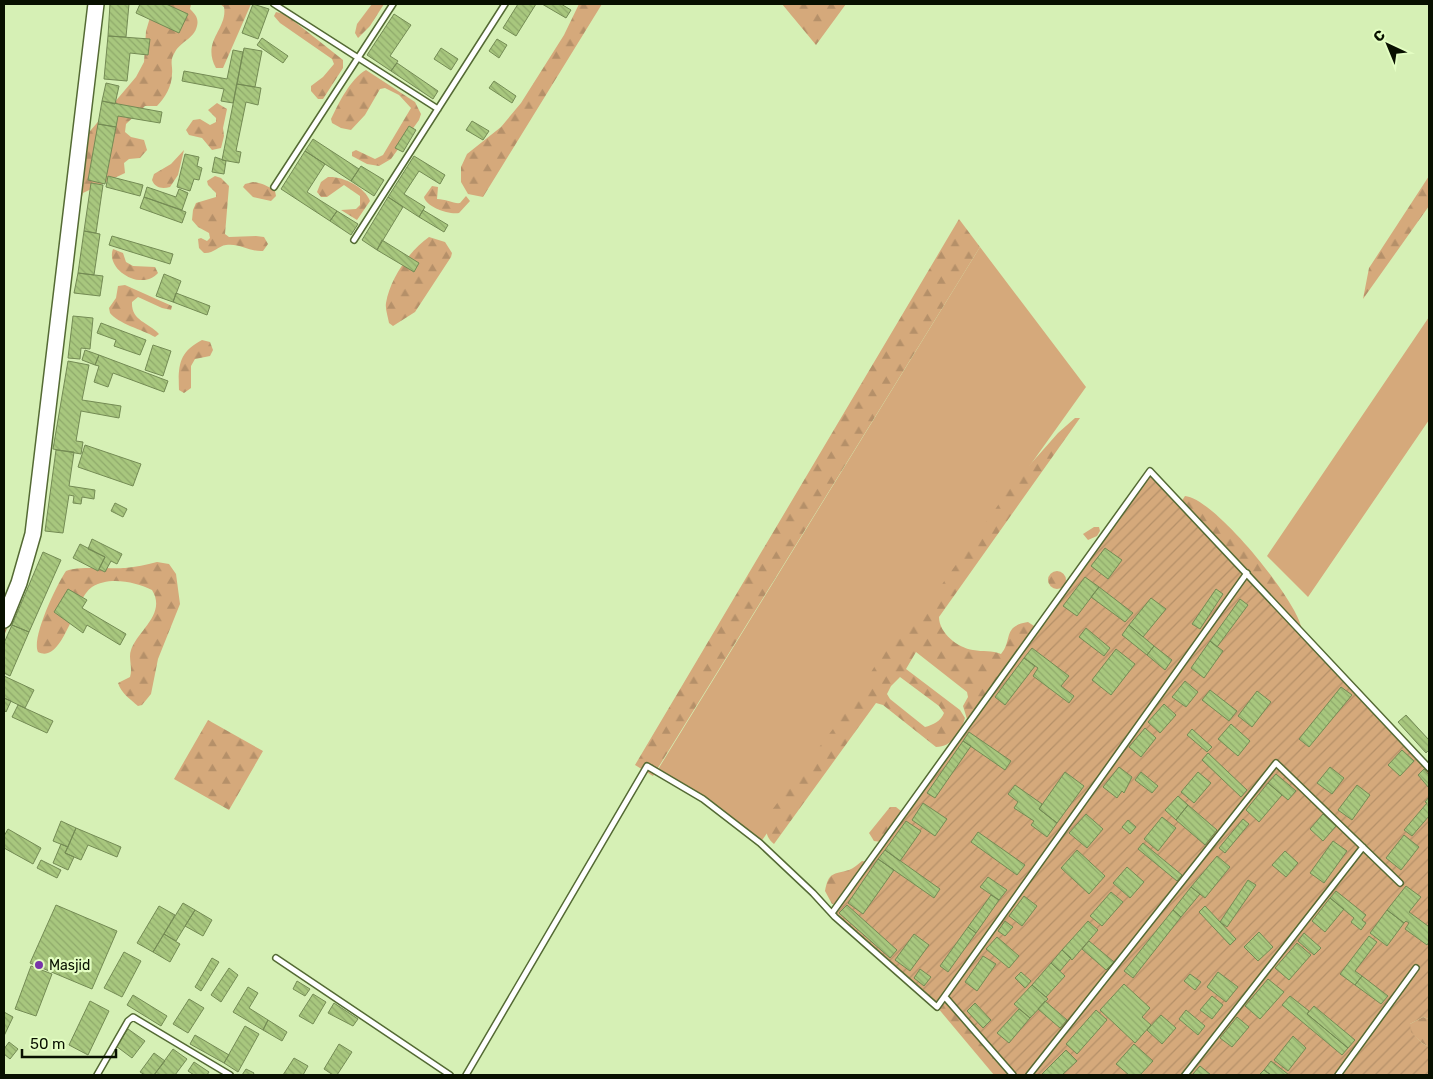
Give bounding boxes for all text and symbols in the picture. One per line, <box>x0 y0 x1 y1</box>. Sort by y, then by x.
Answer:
north arrow <box>1363 20 1413 70</box>
text: С <box>1370 26 1389 46</box>
place label: Masjid <box>49 957 90 974</box>
marker: Masjid <box>33 959 45 971</box>
scale bar <box>22 1026 116 1058</box>
text: 50 m <box>30 1035 65 1053</box>

